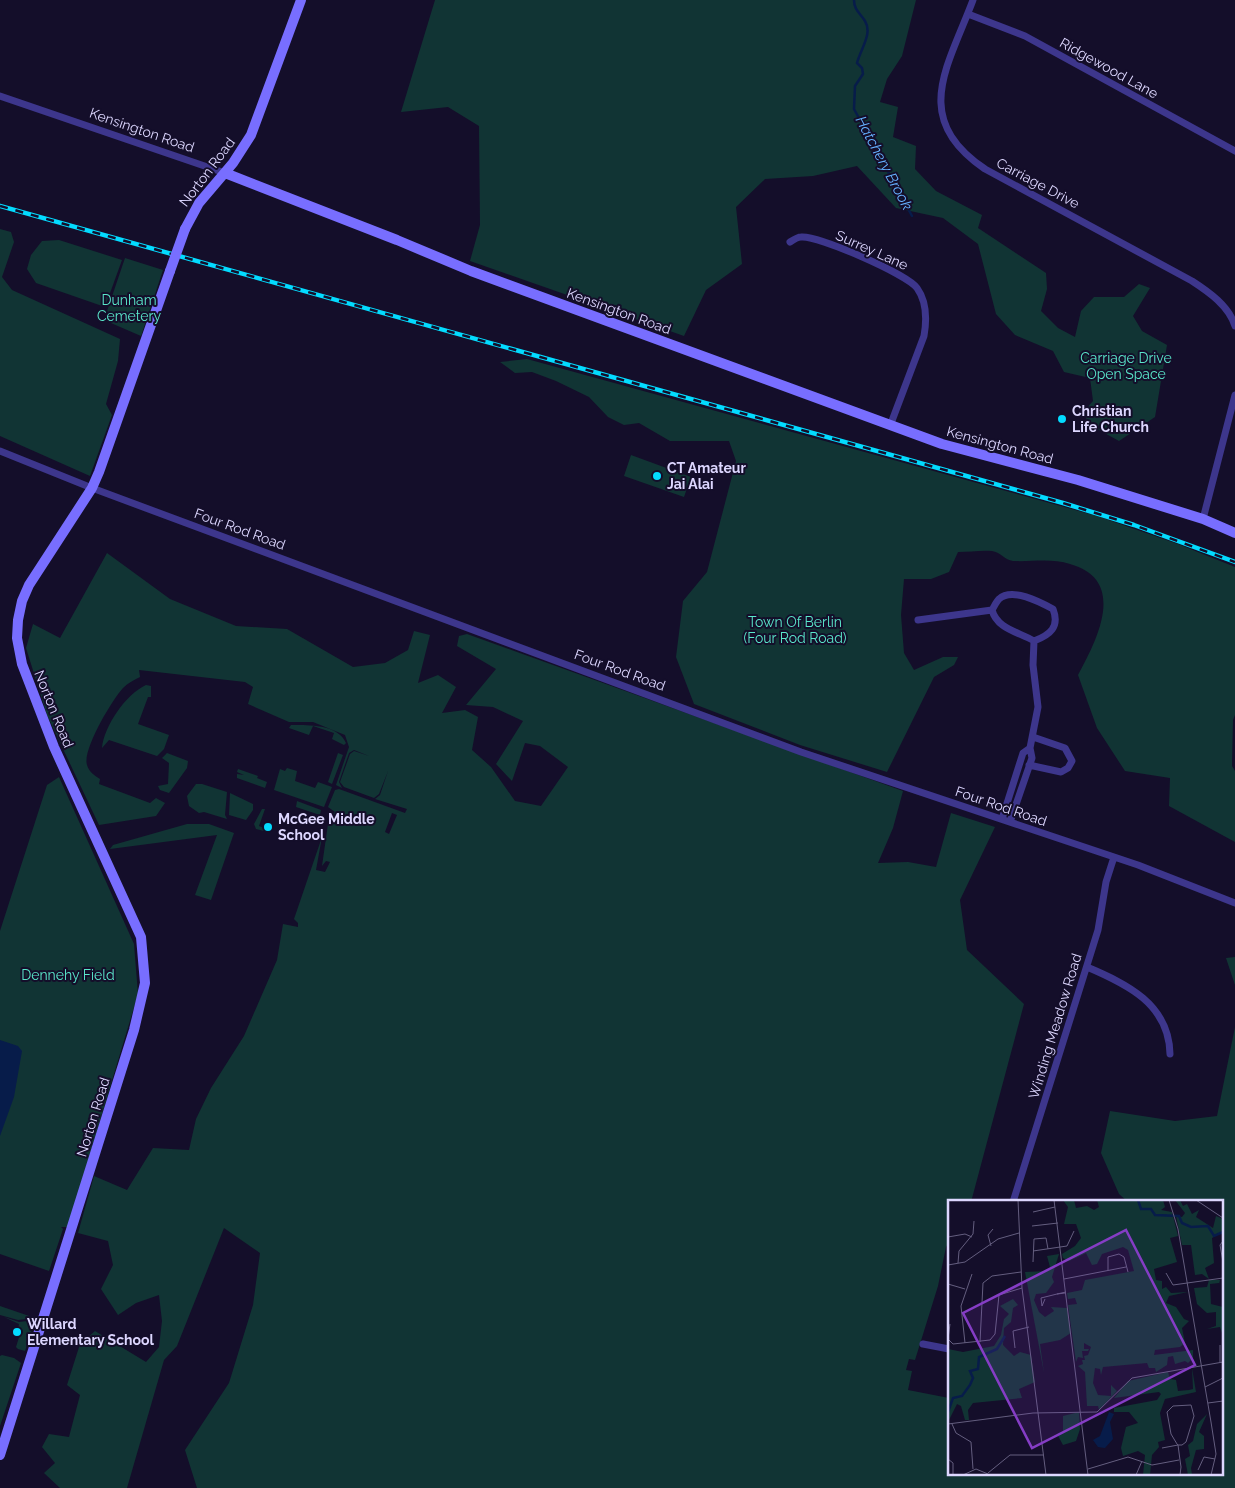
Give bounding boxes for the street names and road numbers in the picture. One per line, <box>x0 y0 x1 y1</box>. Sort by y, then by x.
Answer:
street label: Ridgewood Lane <box>1057 34 1161 102</box>
street label: Kensington Road <box>87 105 197 155</box>
street label: Norton Road <box>176 134 238 210</box>
street label: Carriage Drive <box>994 154 1082 212</box>
street label: Surrey Lane <box>833 227 911 273</box>
street label: Kensington Road <box>565 285 673 337</box>
street label: Kensington Road <box>945 423 1055 467</box>
street label: Four Rod Road <box>192 505 288 553</box>
street label: Four Rod Road <box>572 646 668 694</box>
street label: Norton Road <box>31 668 77 750</box>
street label: Four Rod Road <box>953 783 1049 829</box>
street label: Winding Meadow Road <box>1025 951 1085 1101</box>
street label: Norton Road <box>73 1075 113 1159</box>

